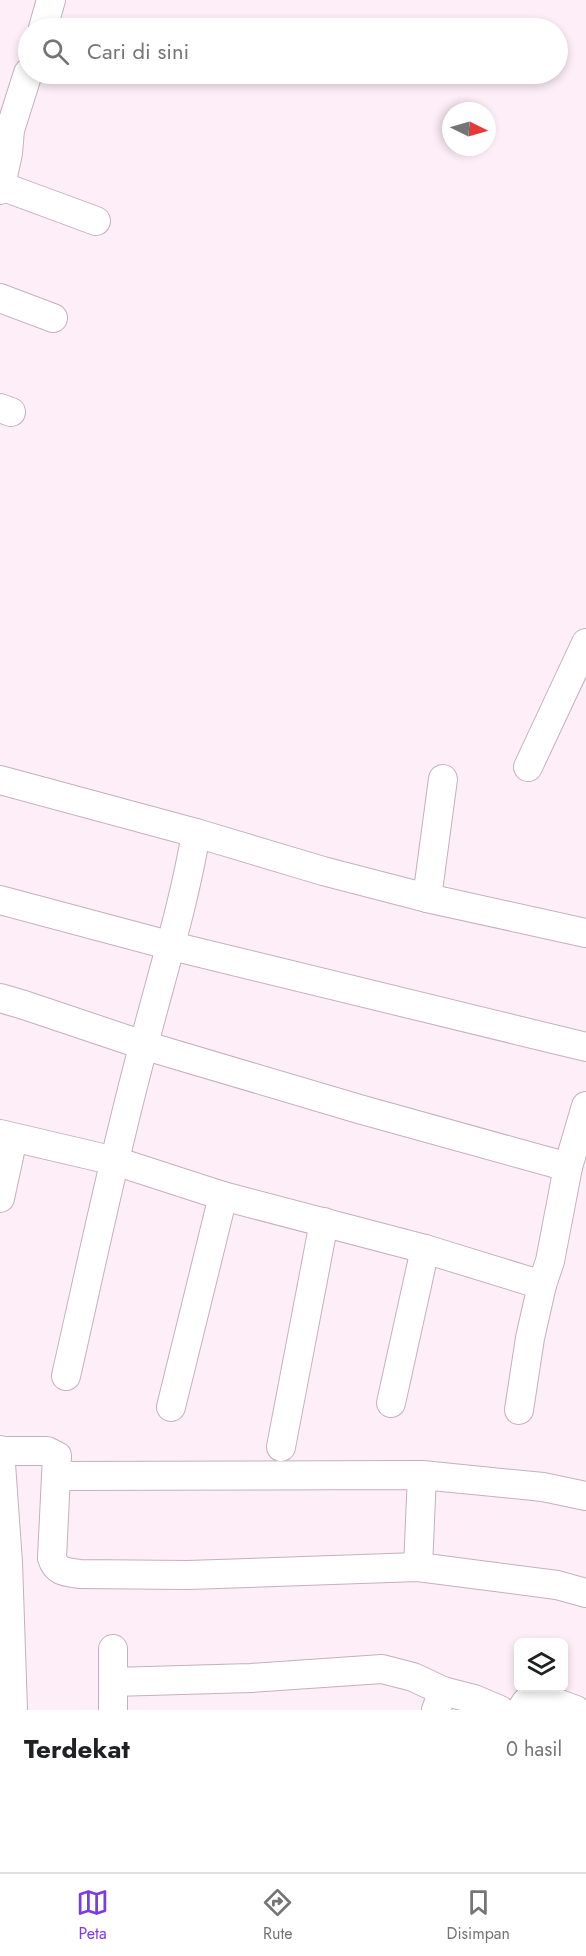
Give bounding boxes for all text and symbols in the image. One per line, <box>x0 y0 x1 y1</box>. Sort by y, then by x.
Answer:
search box <box>18 18 568 84</box>
icon: search <box>39 35 72 68</box>
text: Cari di sini <box>87 35 189 67</box>
north arrow <box>442 102 496 156</box>
map controls <box>514 1638 568 1692</box>
button: layers <box>514 1638 568 1692</box>
text: Terdekat <box>24 1730 130 1768</box>
text: 0 hasil <box>506 1735 562 1764</box>
tab: Peta <box>76 1886 109 1945</box>
tab: Rute <box>261 1886 294 1945</box>
tab: Disimpan <box>447 1886 510 1945</box>

